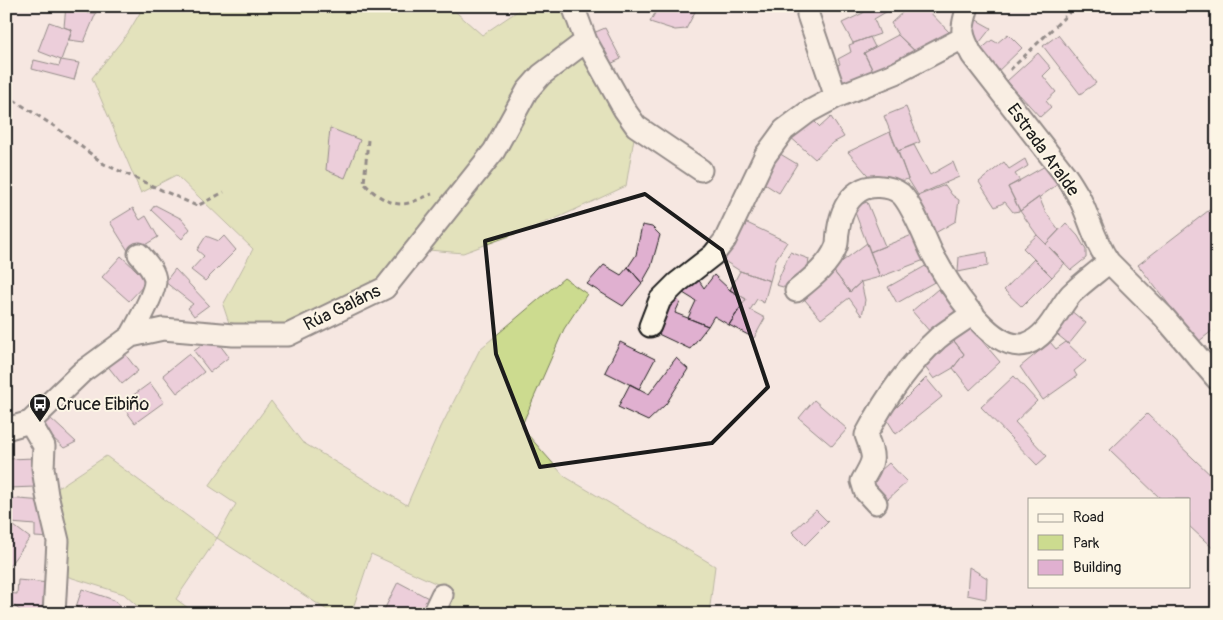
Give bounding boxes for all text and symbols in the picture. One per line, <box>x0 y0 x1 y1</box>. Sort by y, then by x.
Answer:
street label: Estrada Aralde <box>1002 99 1084 201</box>
street label: Rúa Galáns <box>300 279 384 337</box>
bus stop icon: Cruce Eibiño <box>28 392 52 423</box>
place label: Cruce Eibiño <box>56 393 149 416</box>
legend <box>1028 498 1190 588</box>
text: Road <box>1073 508 1104 527</box>
text: Park <box>1073 534 1100 553</box>
text: Building <box>1073 558 1121 577</box>

